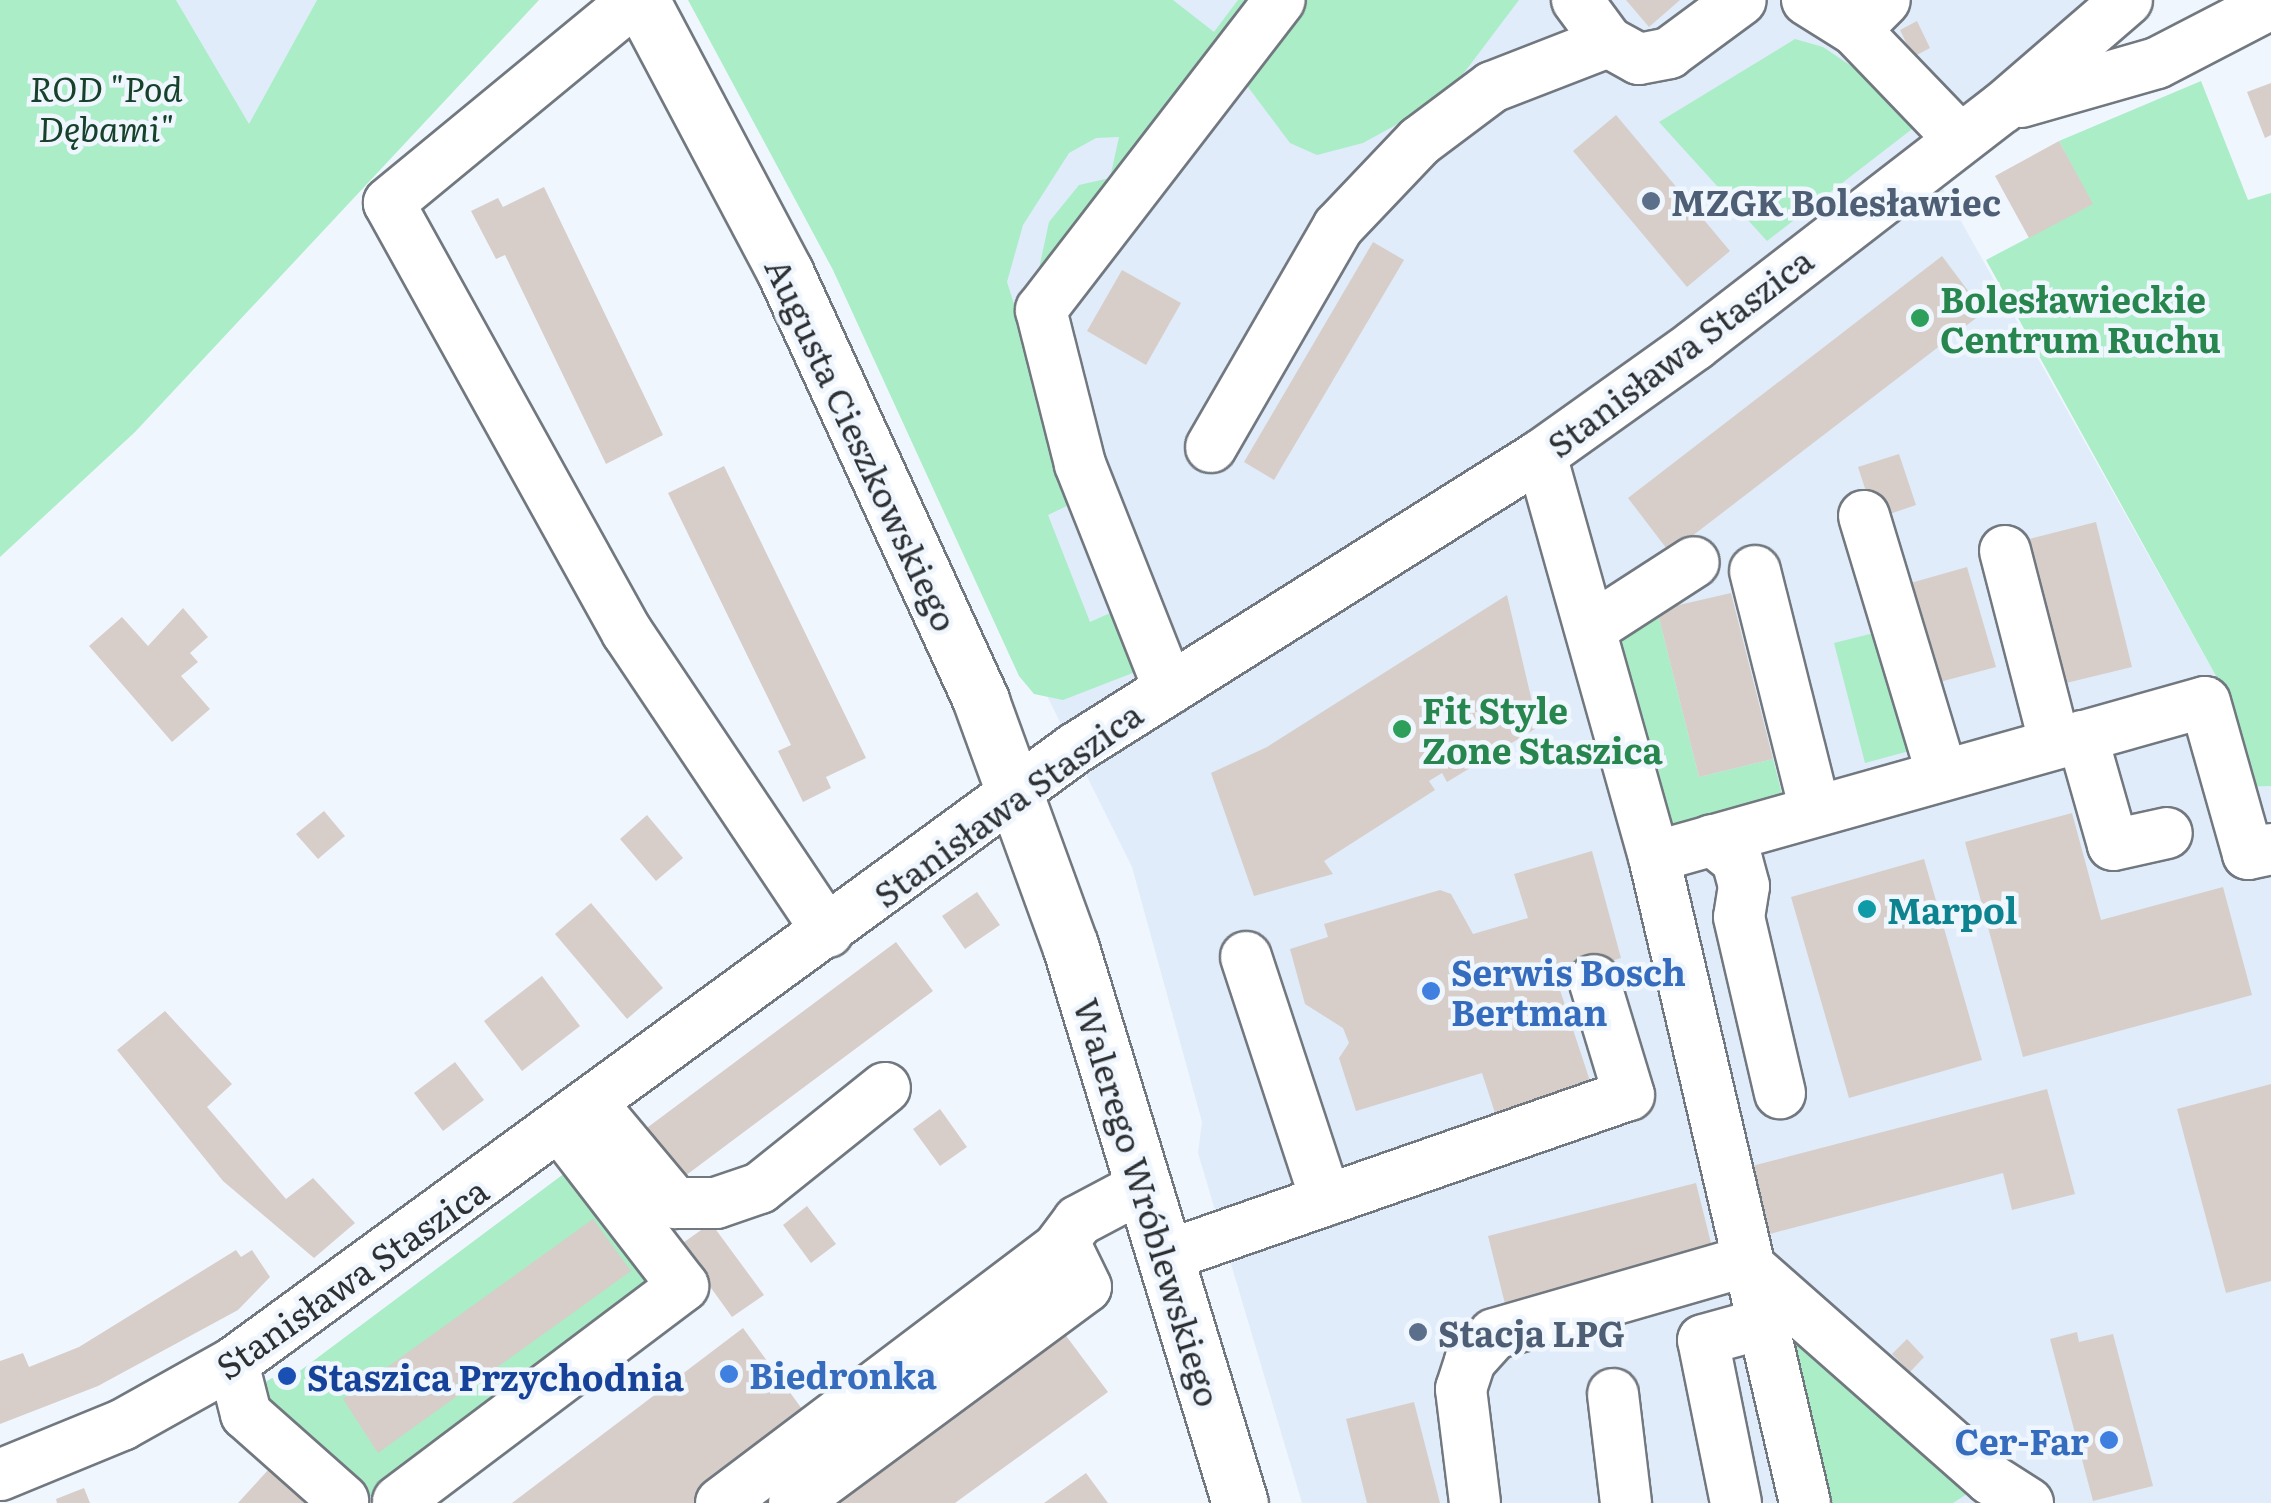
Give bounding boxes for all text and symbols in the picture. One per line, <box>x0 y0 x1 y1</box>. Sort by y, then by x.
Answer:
park label: ROD "Pod Dębami" <box>29 66 183 148</box>
place label: MZGK Bolesławiec <box>1671 180 2001 222</box>
marker: MZGK Bolesławiec <box>1640 190 1662 212</box>
street label: Stanisława Staszica <box>1538 237 1820 465</box>
street label: Augusta Cieszkowskiego <box>758 251 968 637</box>
place label: Bolesławieckie Centrum Ruchu <box>1940 277 2221 359</box>
marker: Bolesławieckie Centrum Ruchu <box>1909 307 1931 329</box>
place label: Fit Style Zone Staszica <box>1422 688 1663 770</box>
street label: Stanisława Staszica <box>864 691 1150 915</box>
marker: Fit Style Zone Staszica <box>1391 718 1413 740</box>
place label: Marpol <box>1887 888 2017 930</box>
marker: Marpol <box>1856 898 1878 920</box>
place label: Serwis Bosch Bertman <box>1451 950 1686 1032</box>
marker: Serwis Bosch Bertman <box>1420 980 1442 1002</box>
street label: Walerego Wróblewskiego <box>1067 993 1231 1411</box>
street label: Stanisława Staszica <box>207 1167 495 1387</box>
place label: Stacja LPG <box>1438 1311 1625 1353</box>
marker: Stacja LPG <box>1407 1321 1429 1343</box>
place label: Biedronka <box>749 1353 937 1395</box>
place label: Staszica Przychodnia <box>307 1355 684 1397</box>
marker: Biedronka <box>718 1363 740 1385</box>
marker: Staszica Przychodnia <box>276 1365 298 1387</box>
place label: Cer-Far <box>1955 1419 2089 1461</box>
marker: Cer-Far <box>2098 1429 2120 1451</box>

